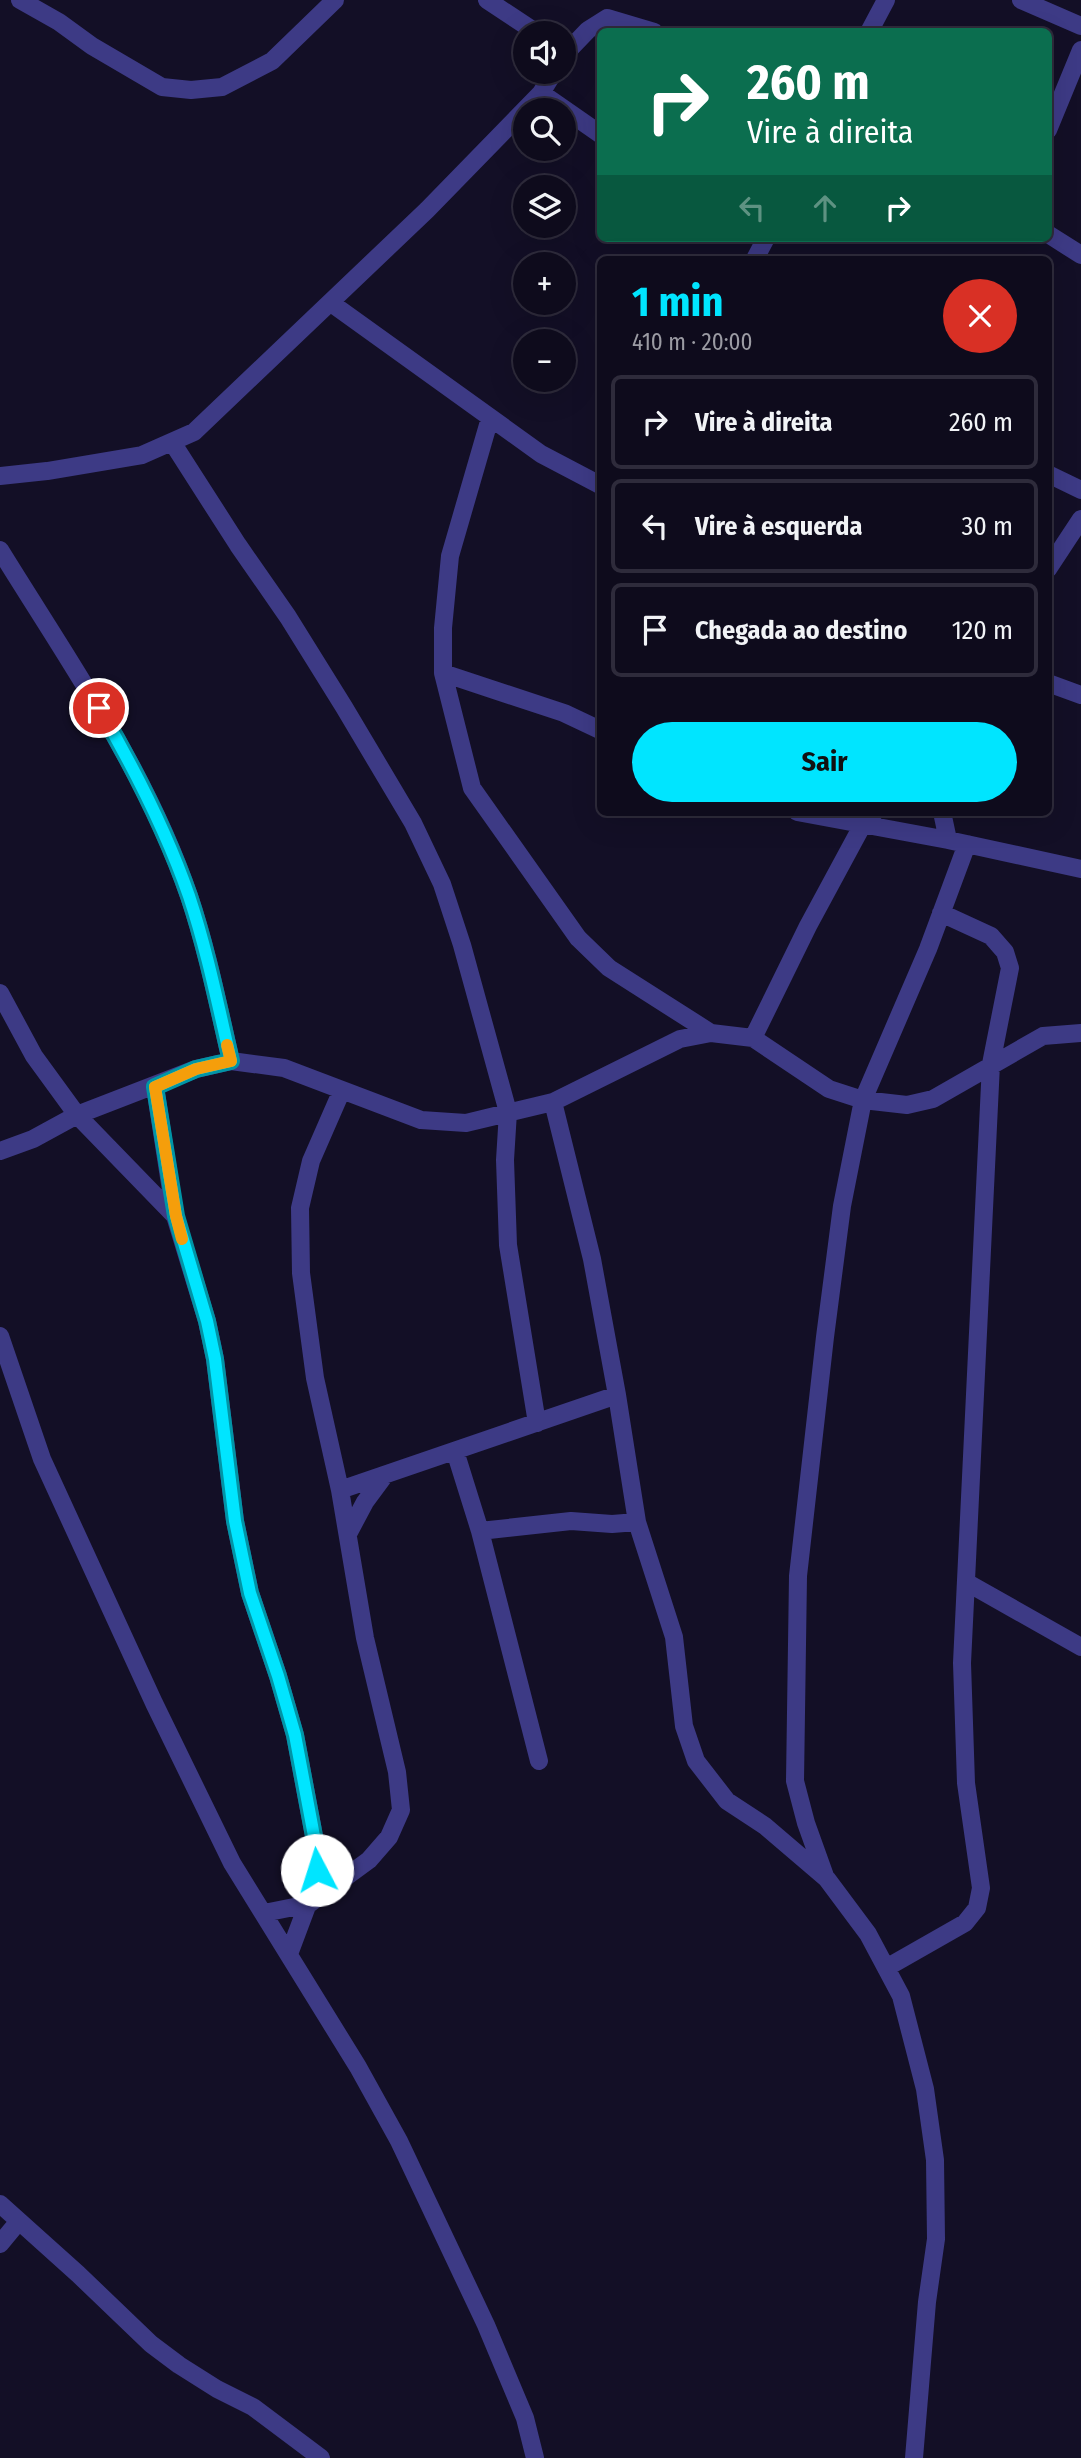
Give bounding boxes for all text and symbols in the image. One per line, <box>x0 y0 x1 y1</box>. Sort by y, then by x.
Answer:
map controls <box>513 21 576 392</box>
button: sound <box>513 21 576 84</box>
text: 260 m <box>747 53 870 112</box>
icon: right <box>632 56 723 147</box>
button: search <box>513 98 576 161</box>
text: Vire à direita <box>747 113 913 151</box>
button: layers <box>513 175 576 238</box>
icon: left <box>733 189 771 227</box>
icon: ahead <box>806 189 844 227</box>
icon: right <box>879 189 917 227</box>
button: + <box>513 252 576 315</box>
text: 1 min <box>632 277 723 327</box>
button: close <box>943 279 1017 353</box>
text: 410 m · 20:00 <box>632 328 753 356</box>
button: − <box>513 329 576 392</box>
icon: right <box>636 403 674 441</box>
text: Vire à direita <box>695 407 833 438</box>
text: 260 m <box>949 407 1013 438</box>
icon: left <box>636 507 674 545</box>
text: Vire à esquerda <box>695 511 862 542</box>
text: 30 m <box>962 511 1013 542</box>
icon: arrive <box>636 611 674 649</box>
text: Chegada ao destino <box>695 615 907 646</box>
text: 120 m <box>952 615 1013 646</box>
pin <box>69 678 129 738</box>
icon: arrive <box>80 689 118 727</box>
button: Sair <box>632 722 1017 802</box>
position arrow <box>280 1833 354 1907</box>

